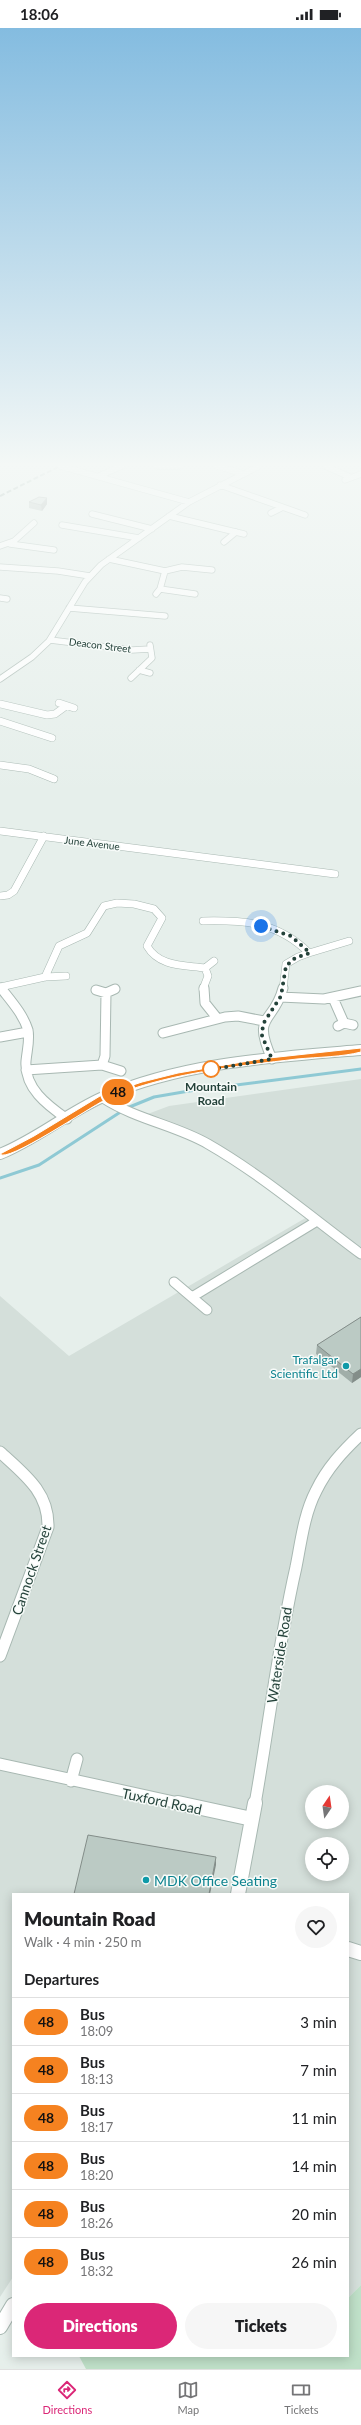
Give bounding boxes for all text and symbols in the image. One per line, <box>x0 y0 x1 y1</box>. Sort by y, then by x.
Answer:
text: 18:06 <box>20 5 59 23</box>
street label: Deacon Street <box>68 635 132 655</box>
street label: June Avenue <box>64 834 120 852</box>
your location <box>251 916 271 936</box>
marker: Mountain Road <box>202 1060 220 1078</box>
line badge: 48 <box>100 1079 136 1105</box>
place label: Mountain Road <box>185 1079 237 1108</box>
text: 48 <box>110 1083 126 1100</box>
place label: Trafalgar Scientific Ltd <box>270 1352 339 1381</box>
marker: Trafalgar Scientific Ltd <box>341 1361 351 1371</box>
street label: Cannock Street <box>8 1523 54 1617</box>
street label: Waterside Road <box>263 1606 295 1704</box>
street label: Tuxford Road <box>120 1784 204 1818</box>
north arrow <box>305 1785 349 1829</box>
map controls <box>305 1785 349 1881</box>
button: locate <box>305 1837 349 1881</box>
place label: MDK Office Seating <box>154 1872 277 1889</box>
marker: MDK Office Seating <box>141 1875 151 1885</box>
button: heart <box>295 1906 337 1948</box>
text: Mountain Road <box>24 1907 156 1930</box>
text: Walk · 4 min · 250 m <box>24 1934 142 1950</box>
text: Departures <box>24 1970 99 1988</box>
text: Bus <box>80 2005 105 2023</box>
text: 48 <box>38 2013 54 2030</box>
text: 3 min <box>300 2013 337 2031</box>
text: 18:09 <box>80 2023 113 2039</box>
text: Bus <box>80 2053 105 2071</box>
text: 48 <box>38 2061 54 2078</box>
text: 7 min <box>300 2061 337 2079</box>
text: 18:13 <box>80 2071 113 2087</box>
text: Bus <box>80 2101 105 2119</box>
text: 48 <box>38 2109 54 2126</box>
text: 11 min <box>291 2109 337 2127</box>
text: 18:17 <box>80 2119 113 2135</box>
text: Bus <box>80 2149 105 2167</box>
text: 48 <box>38 2157 54 2174</box>
text: 14 min <box>291 2157 337 2175</box>
text: 18:20 <box>80 2167 113 2183</box>
text: Bus <box>80 2197 105 2215</box>
text: 48 <box>38 2205 54 2222</box>
text: 20 min <box>291 2205 337 2223</box>
text: 18:26 <box>80 2215 113 2231</box>
text: Bus <box>80 2245 105 2263</box>
text: 48 <box>38 2253 54 2270</box>
text: 26 min <box>291 2253 337 2271</box>
text: 18:32 <box>80 2263 113 2279</box>
button: Directions <box>24 2303 177 2349</box>
button: Tickets <box>185 2303 337 2349</box>
tab: Directions <box>43 2379 92 2416</box>
tab: Map <box>177 2379 199 2416</box>
tab: Tickets <box>284 2379 318 2416</box>

